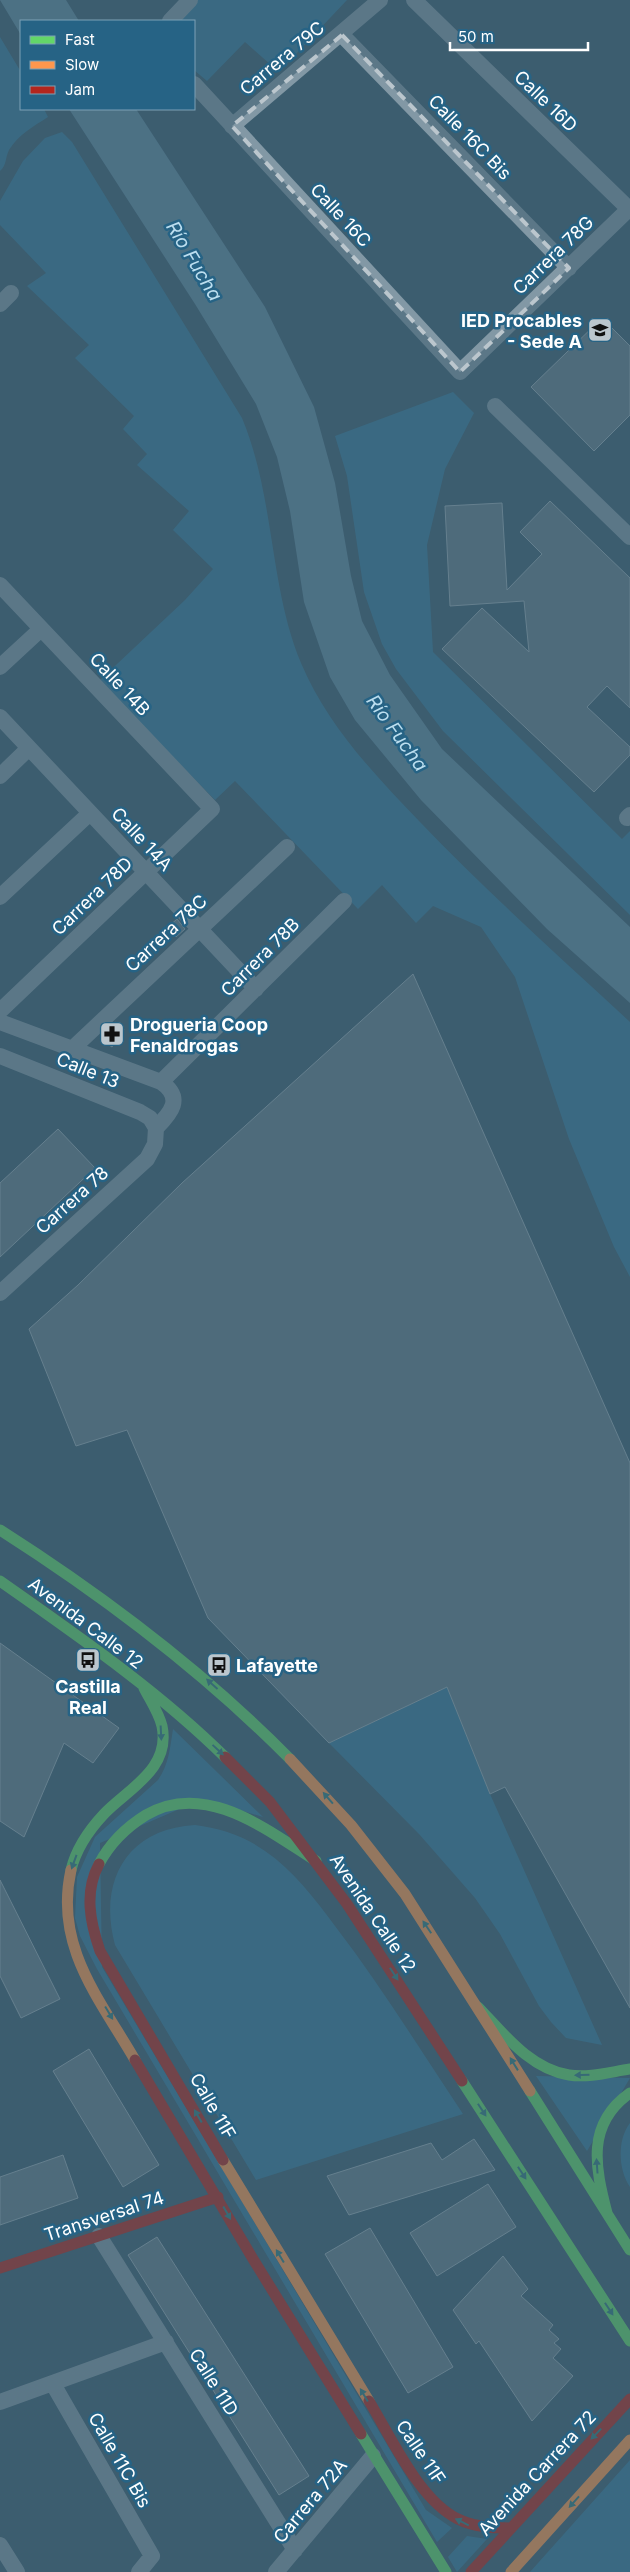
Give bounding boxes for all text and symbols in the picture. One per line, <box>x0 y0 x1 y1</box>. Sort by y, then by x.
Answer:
street label: Carrera 79C <box>236 17 328 99</box>
legend <box>20 20 195 110</box>
scale bar <box>450 20 588 52</box>
text: 50 m <box>458 27 494 46</box>
text: Fast <box>65 30 95 49</box>
text: Slow <box>65 55 99 74</box>
street label: Calle 16D <box>510 66 582 136</box>
text: Jam <box>65 80 95 99</box>
street label: Calle 16C Bis <box>424 90 516 184</box>
street label: Calle 16C <box>306 179 376 251</box>
street label: Carrera 78G <box>508 211 598 299</box>
water label: Río Fucha <box>161 217 227 305</box>
place label: IED Procables - Sede A <box>461 310 582 352</box>
school or university icon: IED Procables - Sede A <box>587 317 613 343</box>
street label: Calle 14B <box>86 648 154 720</box>
water label: Río Fucha <box>361 690 433 776</box>
street label: Calle 14A <box>107 803 177 875</box>
street label: Carrera 78D <box>48 853 136 939</box>
street label: Carrera 78C <box>121 890 211 976</box>
street label: Carrera 78B <box>216 913 304 1001</box>
place label: Drogueria Coop Fenaldrogas <box>130 1014 268 1056</box>
pharmacy icon: Drogueria Coop Fenaldrogas <box>99 1021 125 1047</box>
street label: Calle 13 <box>53 1048 123 1092</box>
street label: Carrera 78 <box>31 1162 113 1238</box>
street label: Avenida Calle 12 <box>24 1573 148 1673</box>
bus stop icon: Castilla Real <box>75 1647 101 1673</box>
bus stop icon: Lafayette <box>206 1652 232 1678</box>
place label: Lafayette <box>236 1655 318 1676</box>
place label: Castilla Real <box>55 1676 121 1718</box>
one-way arrow <box>207 1678 219 1690</box>
one-way arrow <box>158 1725 166 1741</box>
one-way arrow <box>212 1744 224 1756</box>
one-way arrow <box>322 1792 333 1805</box>
street label: Avenida Calle 12 <box>326 1850 420 1976</box>
one-way arrow <box>70 1855 78 1870</box>
one-way arrow <box>422 1920 432 1933</box>
one-way arrow <box>389 1967 398 1981</box>
one-way arrow <box>104 2007 114 2020</box>
one-way arrow <box>509 2058 518 2071</box>
street label: Calle 11F <box>186 2069 240 2143</box>
one-way arrow <box>573 2071 589 2079</box>
one-way arrow <box>477 2104 486 2117</box>
one-way arrow <box>194 2109 203 2122</box>
one-way arrow <box>593 2157 601 2173</box>
one-way arrow <box>517 2166 526 2179</box>
street label: Transversal 74 <box>42 2187 166 2245</box>
one-way arrow <box>223 2206 231 2221</box>
one-way arrow <box>276 2249 285 2262</box>
one-way arrow <box>605 2303 614 2316</box>
street label: Calle 11D <box>185 2345 243 2419</box>
one-way arrow <box>359 2389 368 2402</box>
street label: Avenida Carrera 72 <box>474 2406 600 2540</box>
street label: Calle 11C Bis <box>84 2409 156 2511</box>
street label: Calle 11F <box>392 2416 450 2488</box>
one-way arrow <box>590 2428 602 2440</box>
street label: Carrera 72A <box>269 2455 351 2547</box>
one-way arrow <box>568 2495 579 2508</box>
one-way arrow <box>455 2518 469 2526</box>

